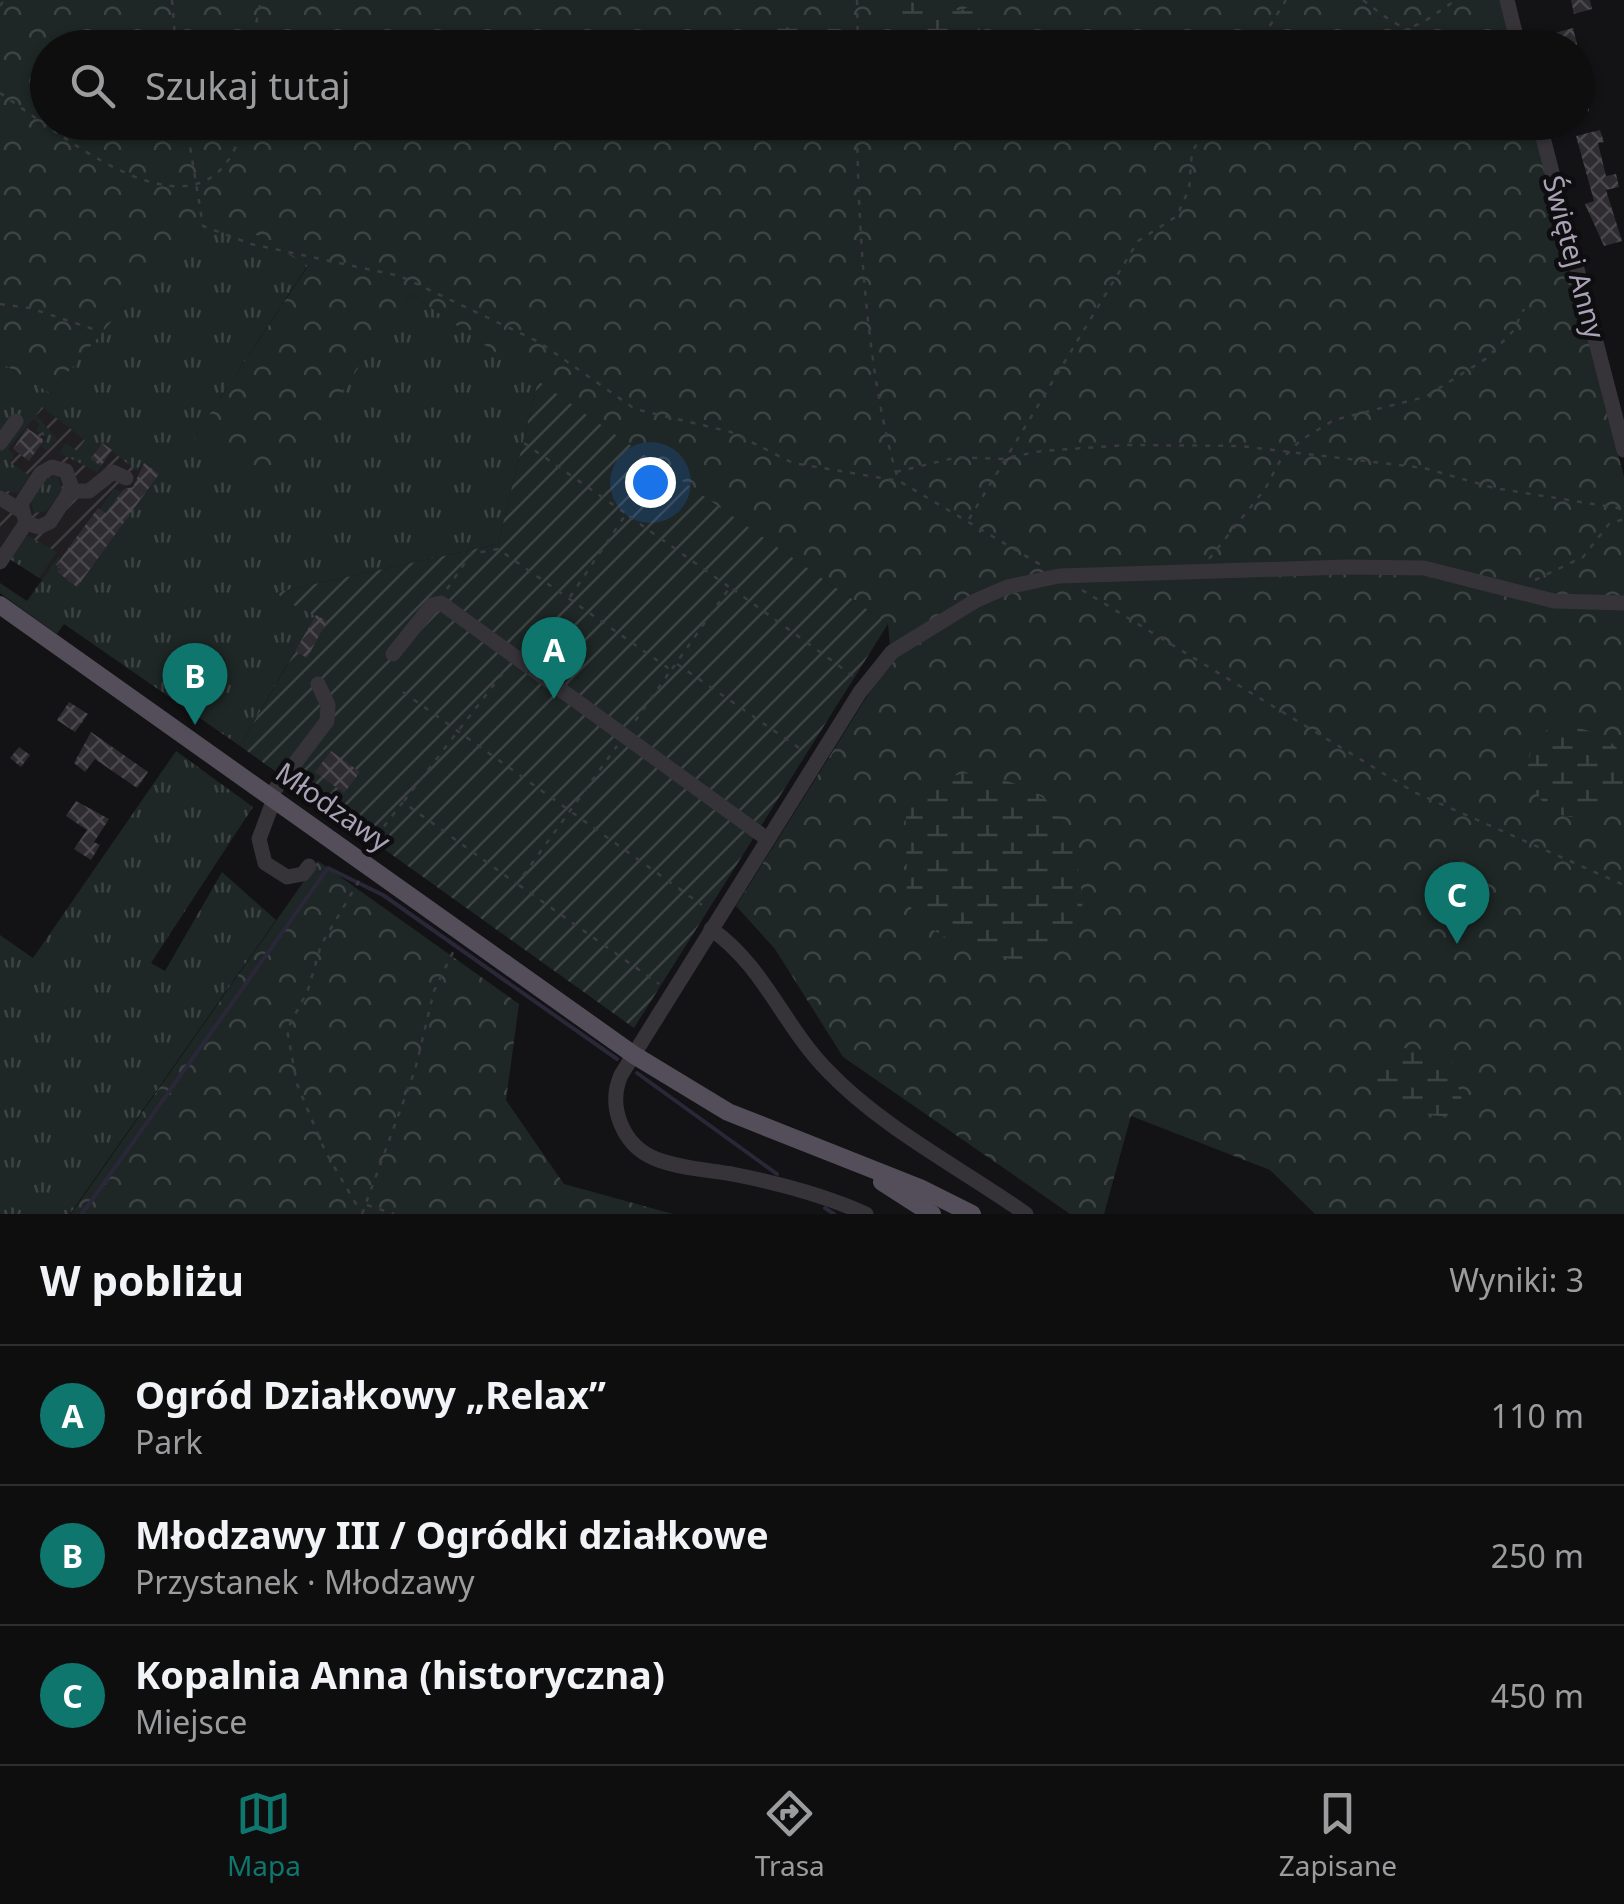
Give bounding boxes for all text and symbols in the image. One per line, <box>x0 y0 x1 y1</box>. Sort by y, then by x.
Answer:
search box <box>30 30 1594 140</box>
icon: search <box>65 58 120 113</box>
text: Szukaj tutaj <box>145 59 351 111</box>
street label: Świętej Anny <box>1535 171 1615 343</box>
your location <box>625 457 676 508</box>
pin: A <box>522 616 586 699</box>
pin: B <box>162 642 228 725</box>
street label: Młodzawy <box>269 753 399 860</box>
pin: C <box>1424 862 1490 944</box>
text: W pobliżu <box>40 1251 244 1308</box>
text: Wyniki: 3 <box>1449 1258 1584 1301</box>
text: Ogród Działkowy „Relax” <box>135 1368 606 1420</box>
text: A <box>61 1394 84 1437</box>
text: 110 m <box>1491 1394 1584 1437</box>
text: Park <box>135 1420 203 1463</box>
text: Młodzawy III / Ogródki działkowe <box>135 1508 769 1560</box>
text: B <box>62 1534 83 1577</box>
text: 250 m <box>1491 1534 1584 1577</box>
text: Przystanek · Młodzawy <box>135 1560 475 1603</box>
text: Kopalnia Anna (historyczna) <box>135 1648 665 1700</box>
text: C <box>62 1674 83 1717</box>
text: 450 m <box>1491 1674 1584 1717</box>
text: Miejsce <box>135 1700 247 1743</box>
tab: Mapa <box>227 1786 301 1884</box>
tab: Trasa <box>755 1786 825 1884</box>
tab: Zapisane <box>1279 1786 1397 1884</box>

